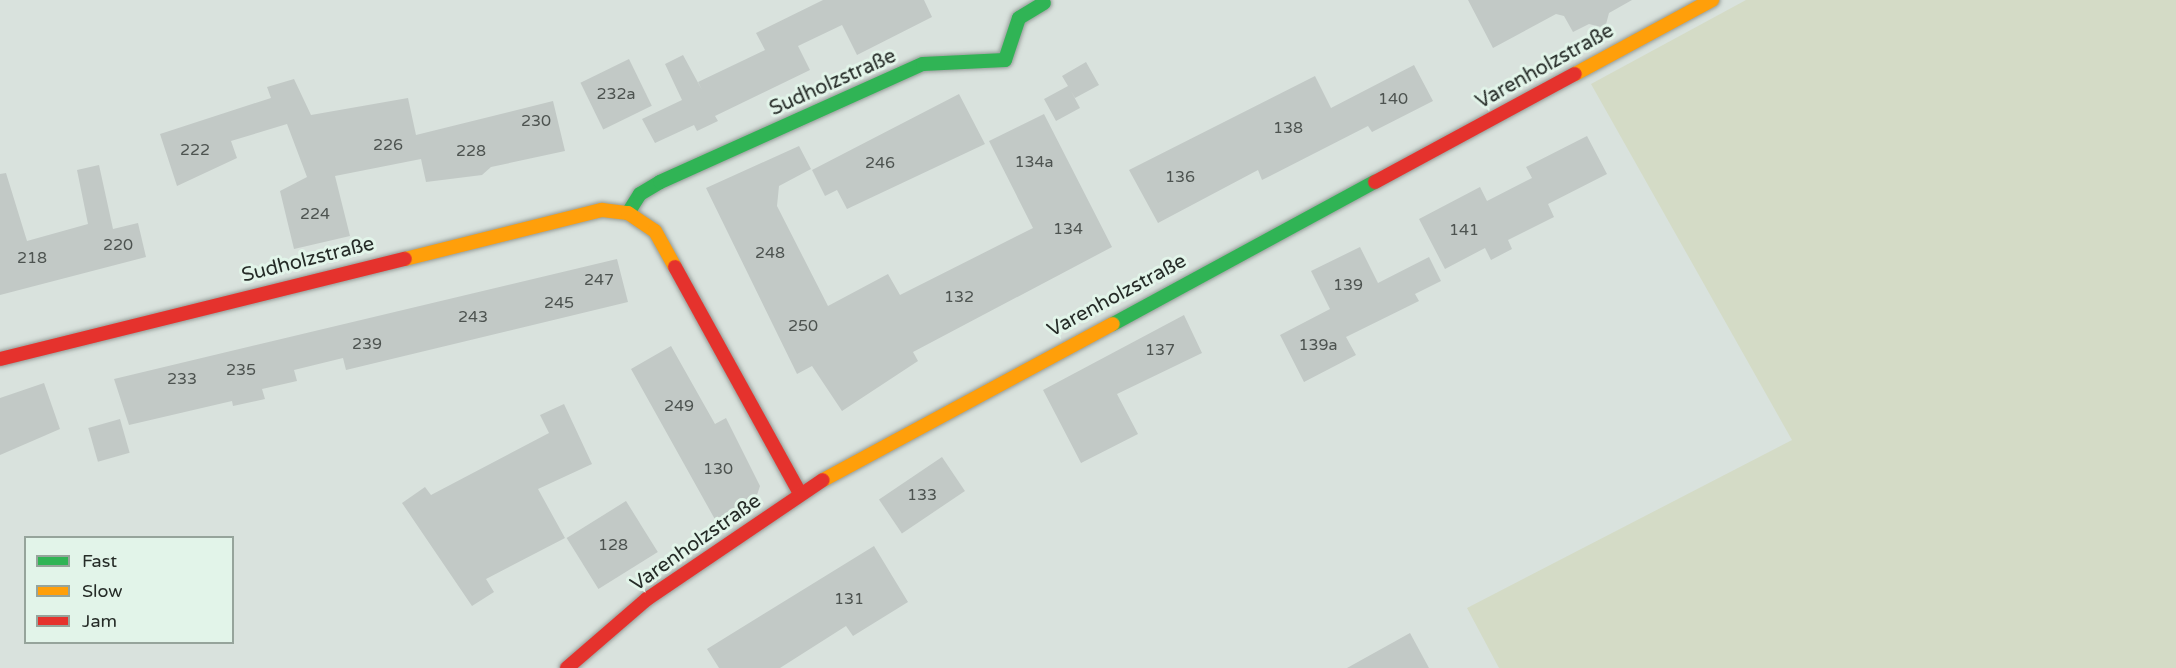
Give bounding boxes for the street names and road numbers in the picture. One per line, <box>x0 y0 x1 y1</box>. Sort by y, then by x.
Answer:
street label: Varenholzstraße <box>1472 19 1618 115</box>
street label: Sudholzstraße <box>766 44 900 122</box>
street label: Sudholzstraße <box>239 232 377 288</box>
street label: Varenholzstraße <box>1044 249 1190 343</box>
street label: Varenholzstraße <box>626 489 766 597</box>

